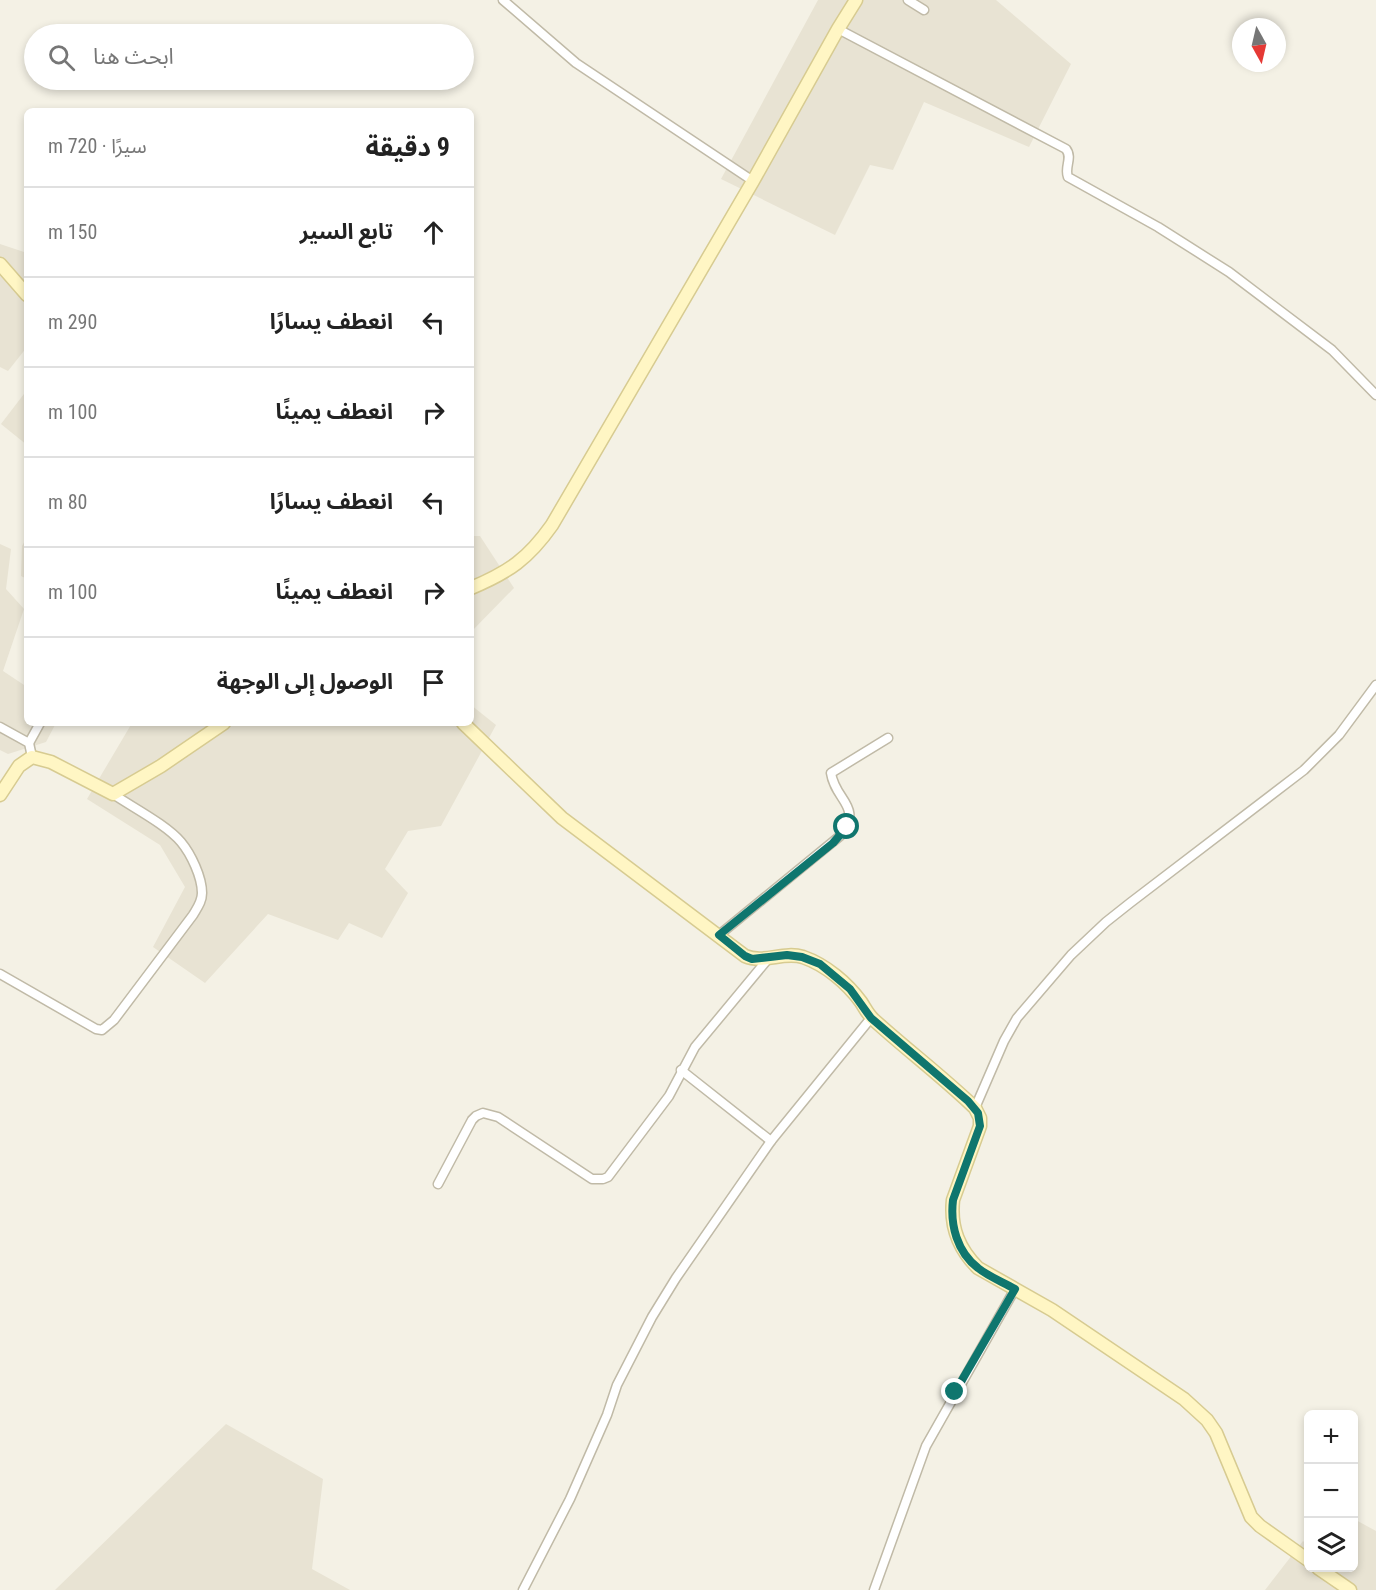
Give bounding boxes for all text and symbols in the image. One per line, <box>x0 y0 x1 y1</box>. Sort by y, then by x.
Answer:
north arrow <box>1232 18 1286 72</box>
search box <box>24 24 474 90</box>
icon: search <box>45 41 78 74</box>
text: ابحث هنا <box>93 44 174 69</box>
text: 9 دقيقة <box>365 132 450 162</box>
text: سيرًا · 720 m <box>48 134 147 158</box>
icon: ahead <box>417 216 450 249</box>
text: تابع السير <box>300 219 393 244</box>
text: 150 m <box>48 220 97 244</box>
icon: left <box>417 306 450 339</box>
text: انعطف يسارًا <box>270 309 393 334</box>
text: 290 m <box>48 310 97 334</box>
icon: right <box>417 396 450 429</box>
text: انعطف يمينًا <box>275 399 393 424</box>
text: 100 m <box>48 400 97 424</box>
icon: left <box>417 486 450 519</box>
text: انعطف يسارًا <box>270 489 393 514</box>
text: 80 m <box>48 490 87 514</box>
icon: right <box>417 576 450 609</box>
text: انعطف يمينًا <box>275 579 393 604</box>
text: 100 m <box>48 580 97 604</box>
icon: arrive <box>417 666 450 699</box>
text: الوصول إلى الوجهة <box>217 669 393 694</box>
route start <box>833 813 859 839</box>
route end <box>941 1378 967 1404</box>
map controls <box>1304 1410 1358 1572</box>
button: + <box>1304 1410 1358 1464</box>
button: − <box>1304 1464 1358 1518</box>
button: layers <box>1304 1518 1358 1572</box>

